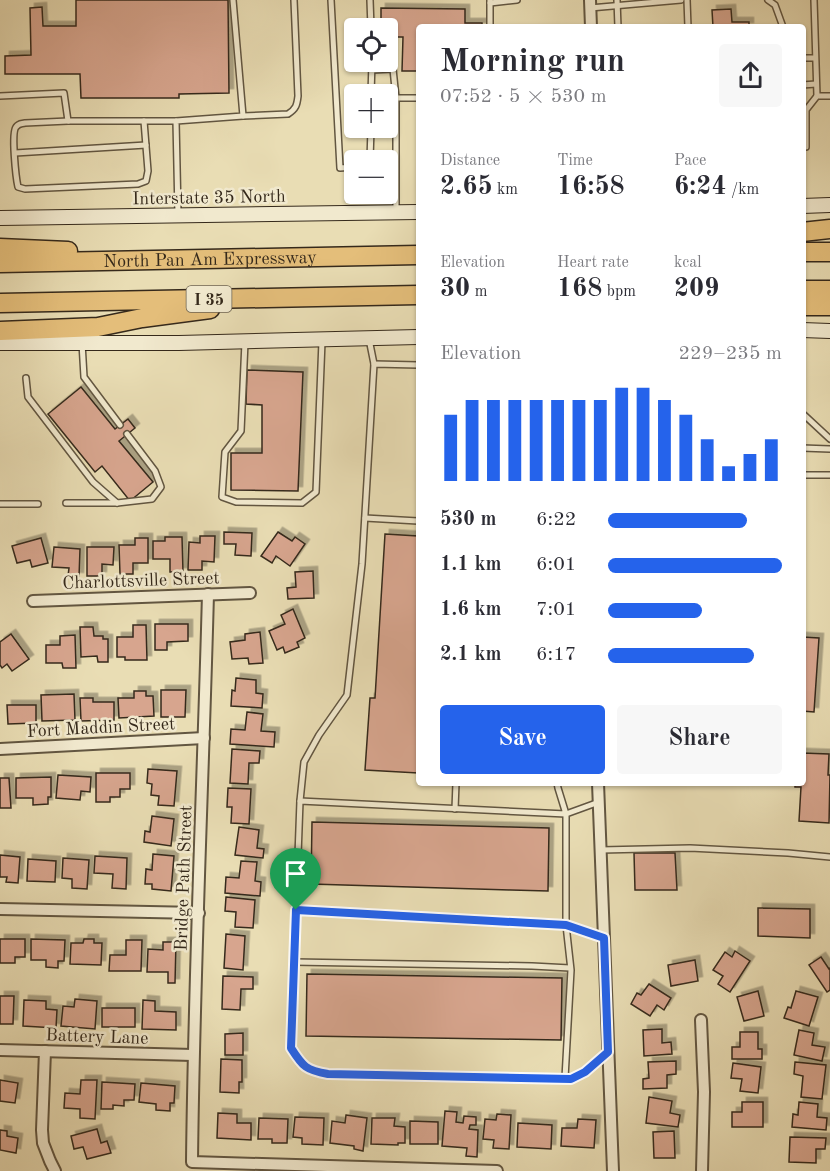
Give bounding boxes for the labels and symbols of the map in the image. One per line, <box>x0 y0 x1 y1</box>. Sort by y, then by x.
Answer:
street label: Interstate 35 North <box>132 188 286 208</box>
street label: North Pan Am Expressway <box>103 249 317 271</box>
road number: I 35 <box>186 286 232 312</box>
street label: Charlottsville Street <box>62 569 220 593</box>
street label: Fort Maddin Street <box>26 715 176 741</box>
street label: Bridge Path Street <box>172 805 196 951</box>
pin <box>270 848 321 910</box>
street label: Battery Lane <box>45 1026 149 1048</box>

